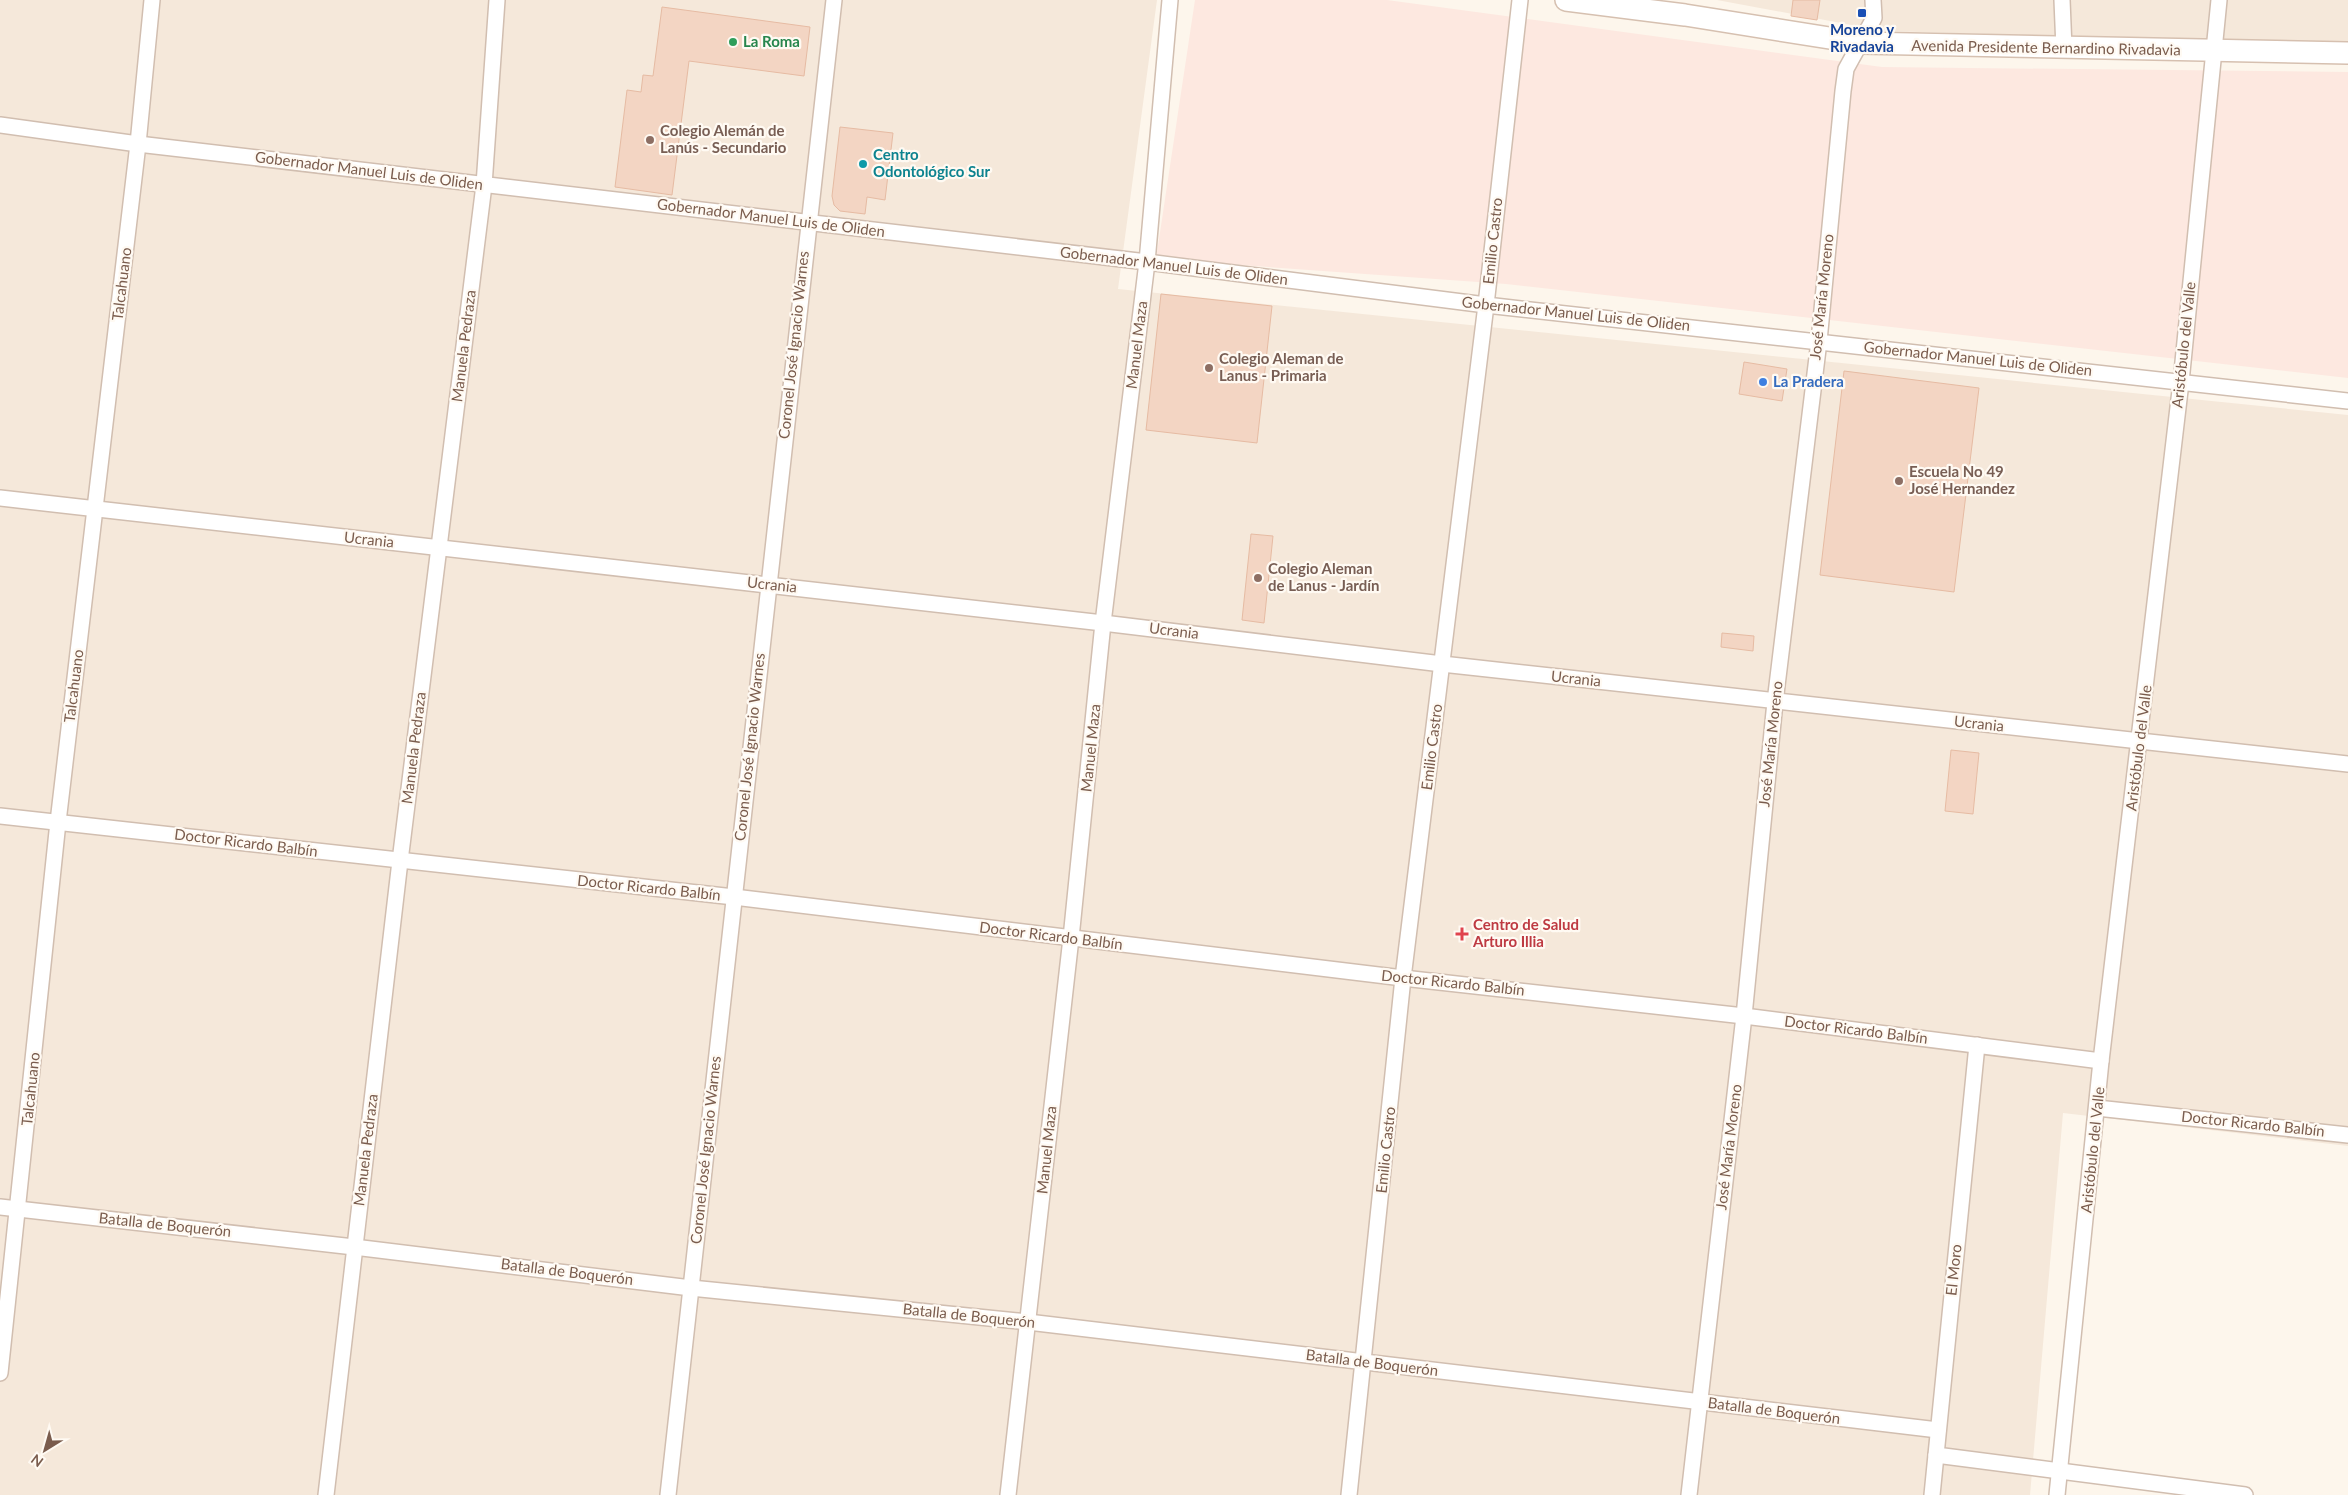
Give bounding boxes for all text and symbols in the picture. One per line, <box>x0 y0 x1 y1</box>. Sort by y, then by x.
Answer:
marker: Moreno y Rivadavia <box>1856 7 1868 19</box>
place label: Moreno y Rivadavia <box>1830 20 1894 55</box>
place label: La Roma <box>743 32 800 50</box>
marker: La Roma <box>727 36 739 48</box>
street label: Avenida Presidente Bernardino Rivadavia <box>1911 36 2181 58</box>
place label: Colegio Alemán de Lanús - Secundario <box>660 121 787 156</box>
marker: Colegio Alemán de Lanús - Secundario <box>644 134 656 146</box>
place label: Centro Odontológico Sur <box>873 145 991 180</box>
street label: Gobernador Manuel Luis de Oliden <box>254 147 484 193</box>
marker: Centro Odontológico Sur <box>857 158 869 170</box>
street label: Gobernador Manuel Luis de Oliden <box>656 194 886 240</box>
street label: Emilio Castro <box>1479 197 1505 285</box>
street label: José María Moreno <box>1805 233 1837 361</box>
street label: Gobernador Manuel Luis de Oliden <box>1059 242 1289 288</box>
street label: Talcahuano <box>108 246 134 322</box>
street label: Coronel José Ignacio Warnes <box>774 250 812 440</box>
street label: Aristóbulo del Valle <box>2167 281 2199 409</box>
street label: Manuela Pedraza <box>447 289 479 403</box>
street label: Gobernador Manuel Luis de Oliden <box>1461 292 1691 334</box>
street label: Manuel Maza <box>1122 300 1150 390</box>
street label: Gobernador Manuel Luis de Oliden <box>1863 337 2093 379</box>
place label: Colegio Aleman de Lanus - Primaria <box>1219 349 1344 384</box>
marker: Colegio Aleman de Lanus - Primaria <box>1203 362 1215 374</box>
place label: La Pradera <box>1773 372 1844 390</box>
marker: La Pradera <box>1757 376 1769 388</box>
place label: Escuela No 49 José Hernandez <box>1909 462 2015 497</box>
marker: Escuela No 49 José Hernandez <box>1893 475 1905 487</box>
street label: Ucrania <box>343 527 395 551</box>
place label: Colegio Aleman de Lanus - Jardín <box>1268 559 1380 594</box>
street label: Ucrania <box>746 572 798 596</box>
marker: Colegio Aleman de Lanus - Jardín <box>1252 572 1264 584</box>
street label: Ucrania <box>1148 618 1200 642</box>
street label: Talcahuano <box>60 648 86 724</box>
street label: Coronel José Ignacio Warnes <box>730 652 768 842</box>
street label: Ucrania <box>1550 666 1602 690</box>
street label: José María Moreno <box>1754 680 1786 808</box>
street label: Aristóbulo del Valle <box>2121 684 2155 812</box>
street label: Manuela Pedraza <box>397 691 429 805</box>
street label: Manuel Maza <box>1076 703 1104 793</box>
street label: Emilio Castro <box>1417 703 1445 791</box>
street label: Ucrania <box>1953 711 2005 735</box>
street label: Doctor Ricardo Balbín <box>173 824 319 860</box>
street label: Doctor Ricardo Balbín <box>576 871 722 903</box>
place label: Centro de Salud Arturo Illia <box>1472 915 1579 950</box>
street label: Doctor Ricardo Balbín <box>978 917 1124 953</box>
marker: Centro de Salud Arturo Illia <box>1455 927 1469 941</box>
street label: Doctor Ricardo Balbín <box>1380 966 1526 998</box>
street label: Doctor Ricardo Balbín <box>1783 1011 1929 1047</box>
street label: Talcahuano <box>17 1051 43 1127</box>
street label: Coronel José Ignacio Warnes <box>686 1055 724 1245</box>
street label: José María Moreno <box>1711 1083 1745 1211</box>
street label: Aristóbulo del Valle <box>2076 1086 2108 1214</box>
street label: Manuela Pedraza <box>349 1093 381 1207</box>
street label: Manuel Maza <box>1032 1105 1060 1195</box>
street label: Emilio Castro <box>1372 1106 1398 1194</box>
street label: Doctor Ricardo Balbín <box>2180 1107 2326 1139</box>
street label: Batalla de Boquerón <box>98 1208 232 1240</box>
street label: El Moro <box>1941 1243 1965 1297</box>
street label: Batalla de Boquerón <box>500 1254 634 1288</box>
street label: Batalla de Boquerón <box>902 1299 1036 1331</box>
street label: Batalla de Boquerón <box>1305 1345 1439 1379</box>
street label: Batalla de Boquerón <box>1707 1393 1841 1427</box>
north arrow <box>20 1425 70 1475</box>
text: N <box>27 1451 46 1471</box>

